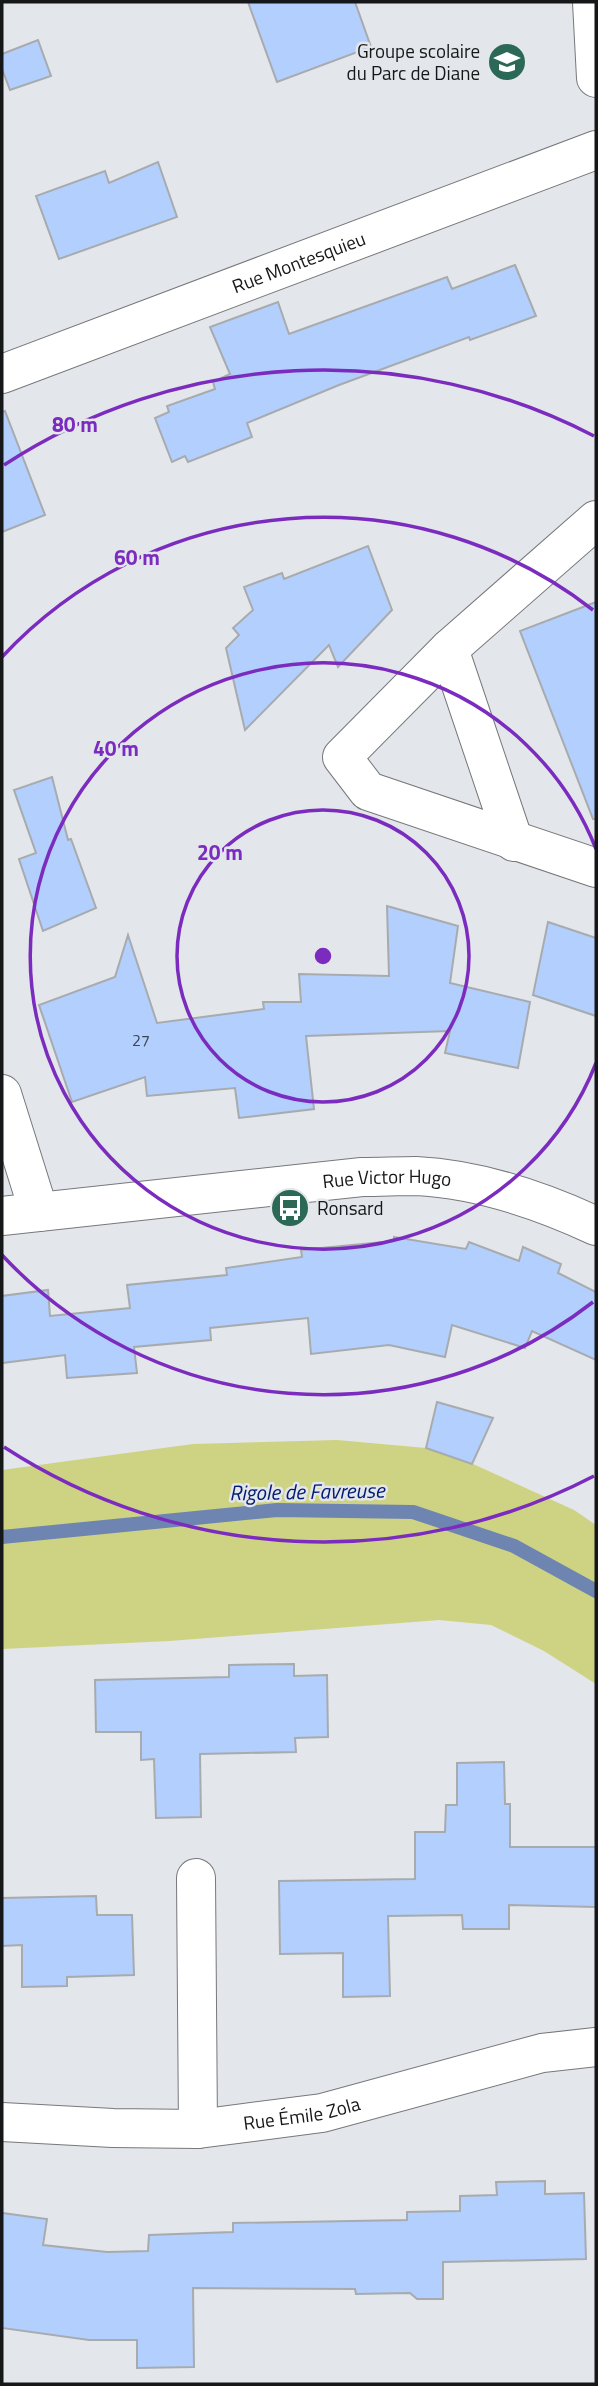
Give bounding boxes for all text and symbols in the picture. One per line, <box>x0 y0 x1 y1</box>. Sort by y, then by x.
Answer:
place label: Groupe scolaire du Parc de Diane <box>347 36 480 87</box>
school or university icon: Groupe scolaire du Parc de Diane <box>486 41 528 83</box>
street label: Rue Montesquieu <box>227 223 369 300</box>
text: 80 m <box>52 408 98 440</box>
text: 60 m <box>114 541 160 573</box>
text: 40 m <box>93 732 139 764</box>
text: 20 m <box>197 836 243 868</box>
centre of rings <box>311 944 335 968</box>
house number: 27 <box>132 1028 150 1052</box>
street label: Rue Victor Hugo <box>321 1161 453 1195</box>
bus stop icon: Ronsard <box>269 1187 311 1229</box>
place label: Ronsard <box>317 1193 384 1222</box>
water label: Rigole de Favreuse <box>229 1474 386 1508</box>
street label: Rue Émile Zola <box>241 2088 364 2137</box>

